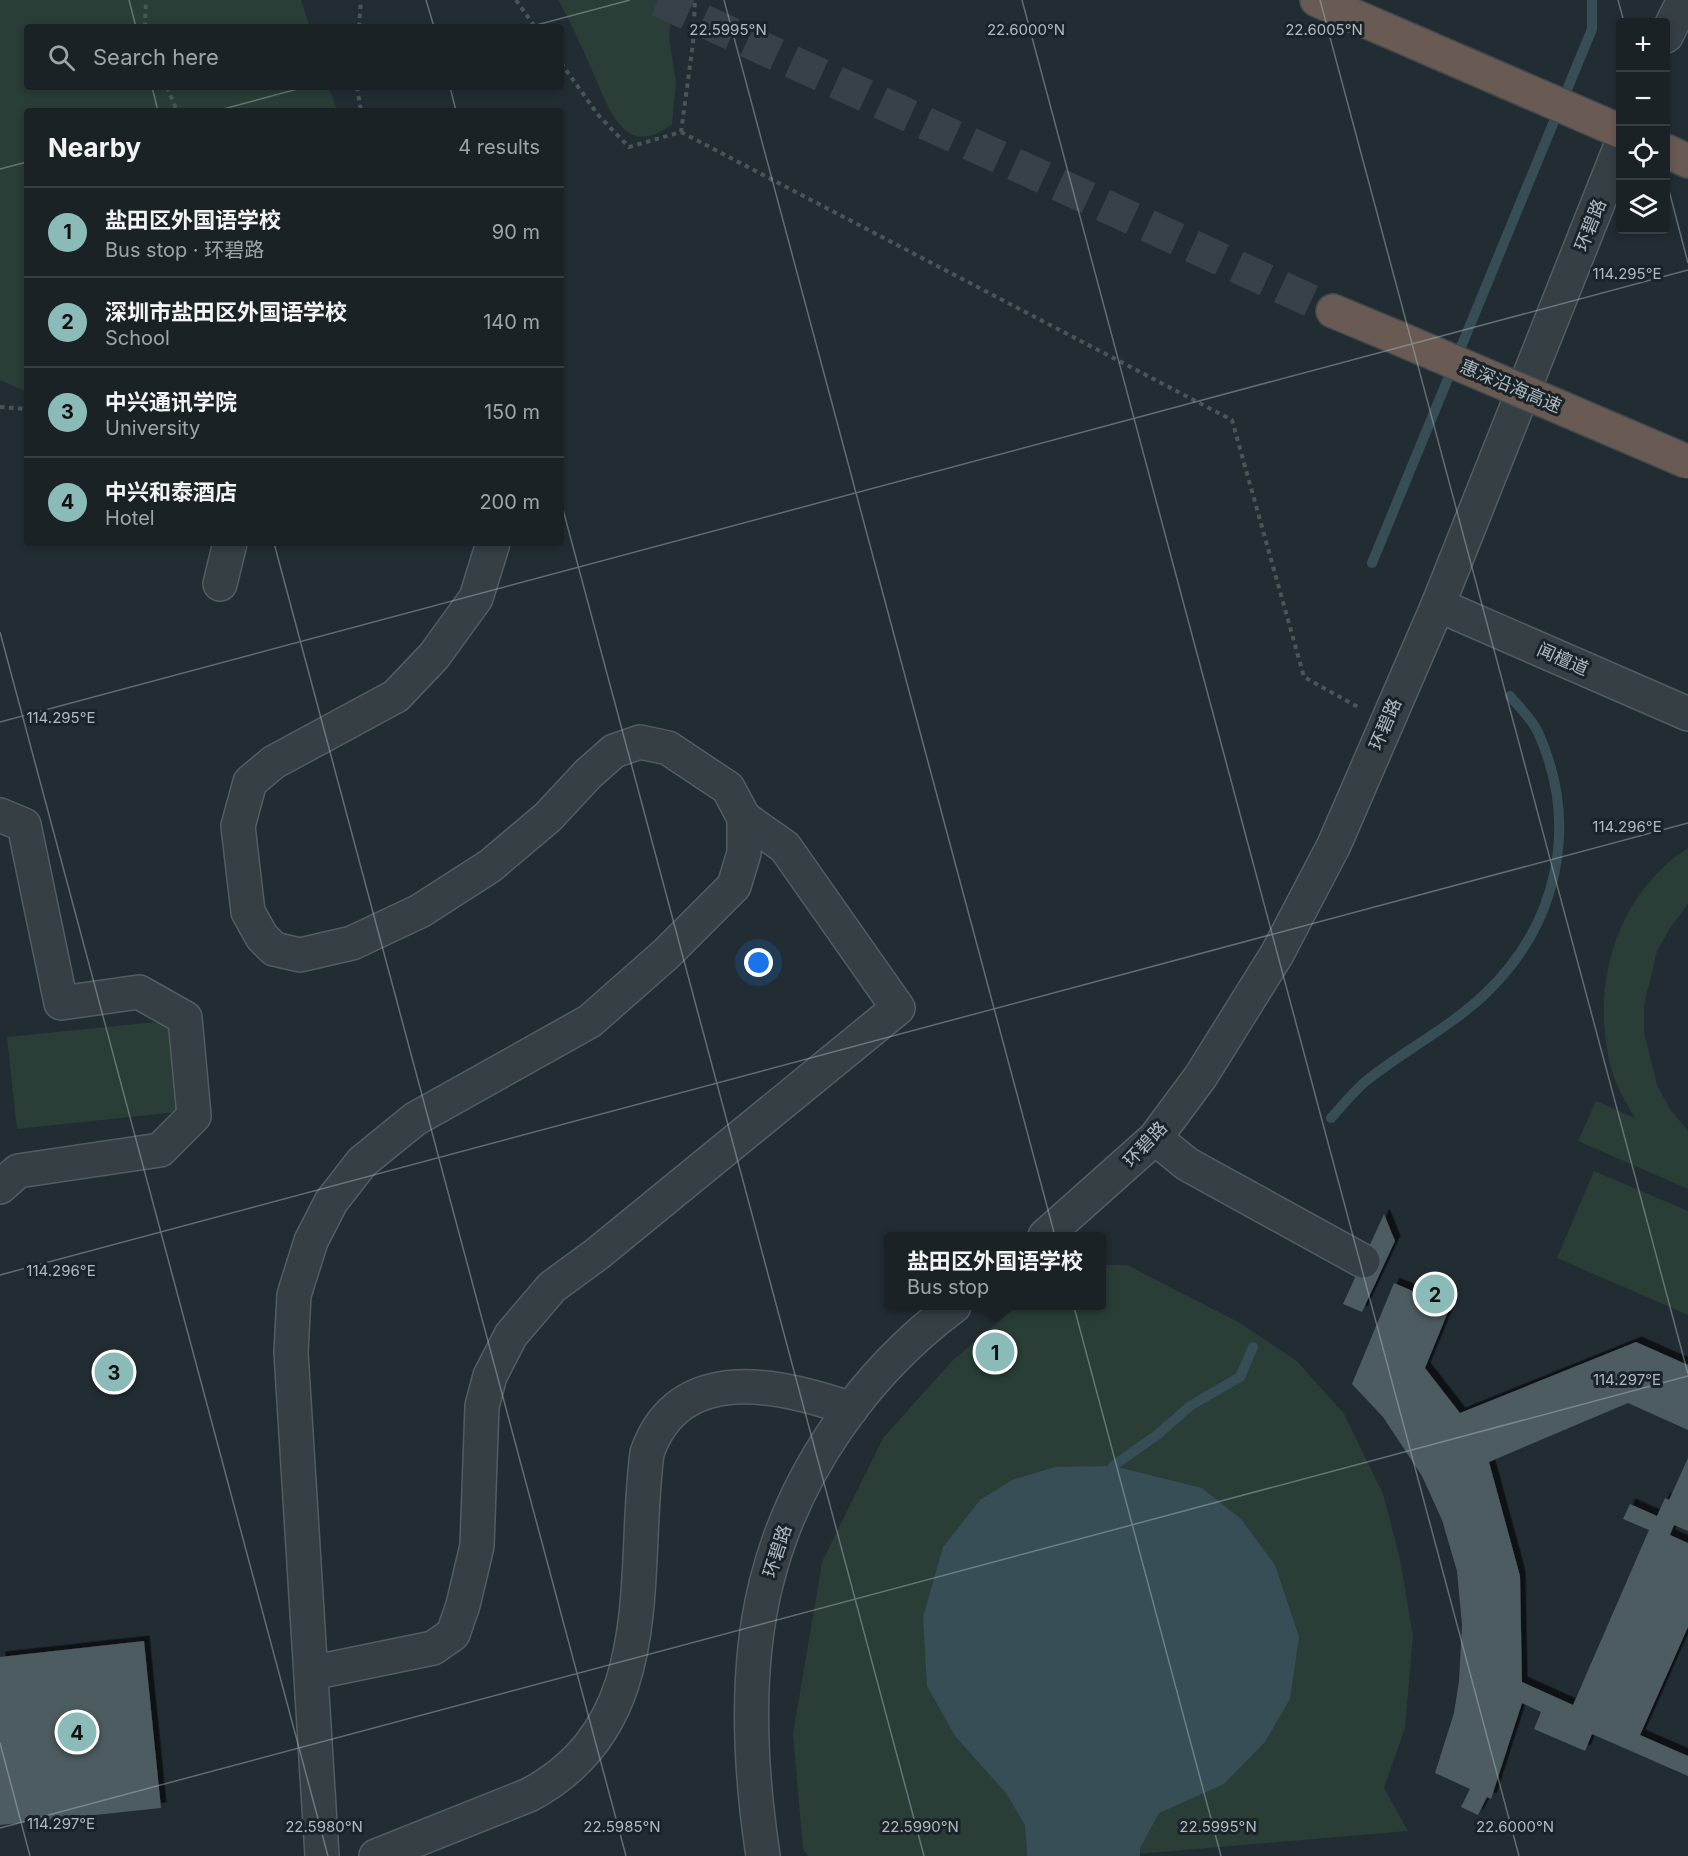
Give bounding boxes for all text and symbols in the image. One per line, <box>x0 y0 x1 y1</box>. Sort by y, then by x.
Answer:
map controls <box>1616 18 1670 234</box>
button: + <box>1616 18 1670 72</box>
text: 22.5995°N <box>689 20 767 39</box>
text: 22.6000°N <box>987 20 1065 39</box>
text: 22.6005°N <box>1285 20 1363 39</box>
search box <box>24 24 564 90</box>
icon: search <box>45 41 78 74</box>
text: Search here <box>93 44 219 70</box>
button: − <box>1616 72 1670 126</box>
button: locate <box>1616 126 1670 180</box>
text: Nearby <box>48 132 141 163</box>
text: 4 results <box>458 135 540 159</box>
button: layers <box>1616 180 1670 234</box>
street label: 环碧路 <box>1570 196 1610 254</box>
text: 盐田区外国语学校 <box>105 207 281 233</box>
text: 1 <box>63 220 72 244</box>
text: 90 m <box>492 220 540 244</box>
text: Bus stop · 环碧路 <box>105 238 264 262</box>
text: 114.295°E <box>1592 264 1662 283</box>
text: 深圳市盐田区外国语学校 <box>105 299 347 325</box>
text: 2 <box>61 310 74 334</box>
text: 140 m <box>483 310 540 334</box>
text: School <box>105 326 170 350</box>
street label: 惠深沿海高速 <box>1457 355 1565 417</box>
text: 中兴通讯学院 <box>105 389 237 415</box>
text: 3 <box>61 400 74 424</box>
text: 150 m <box>484 400 540 424</box>
text: University <box>105 416 200 440</box>
text: 中兴和泰酒店 <box>105 479 237 505</box>
text: 4 <box>61 490 74 514</box>
text: 200 m <box>479 490 540 514</box>
text: Hotel <box>105 506 155 530</box>
street label: 闻檀道 <box>1534 638 1592 680</box>
street label: 环碧路 <box>1365 695 1405 753</box>
text: 114.295°E <box>26 708 96 727</box>
text: 114.296°E <box>1592 817 1662 836</box>
your location <box>744 948 773 977</box>
street label: 环碧路 <box>1119 1117 1171 1171</box>
popup <box>884 1232 1106 1310</box>
text: 盐田区外国语学校 <box>907 1248 1083 1274</box>
text: 114.296°E <box>26 1261 96 1280</box>
pin: 2 <box>1416 1272 1454 1316</box>
text: Bus stop <box>907 1275 989 1299</box>
pin: 1 <box>976 1330 1014 1374</box>
pin: 3 <box>94 1350 134 1394</box>
text: 114.297°E <box>1593 1370 1661 1389</box>
street label: 环碧路 <box>759 1522 795 1580</box>
pin: 4 <box>58 1710 97 1754</box>
text: 114.297°E <box>27 1814 95 1833</box>
text: 22.5980°N <box>285 1817 363 1836</box>
text: 22.5985°N <box>583 1817 661 1836</box>
text: 22.5990°N <box>881 1817 959 1836</box>
text: 22.5995°N <box>1179 1817 1257 1836</box>
text: 22.6000°N <box>1476 1817 1554 1836</box>

